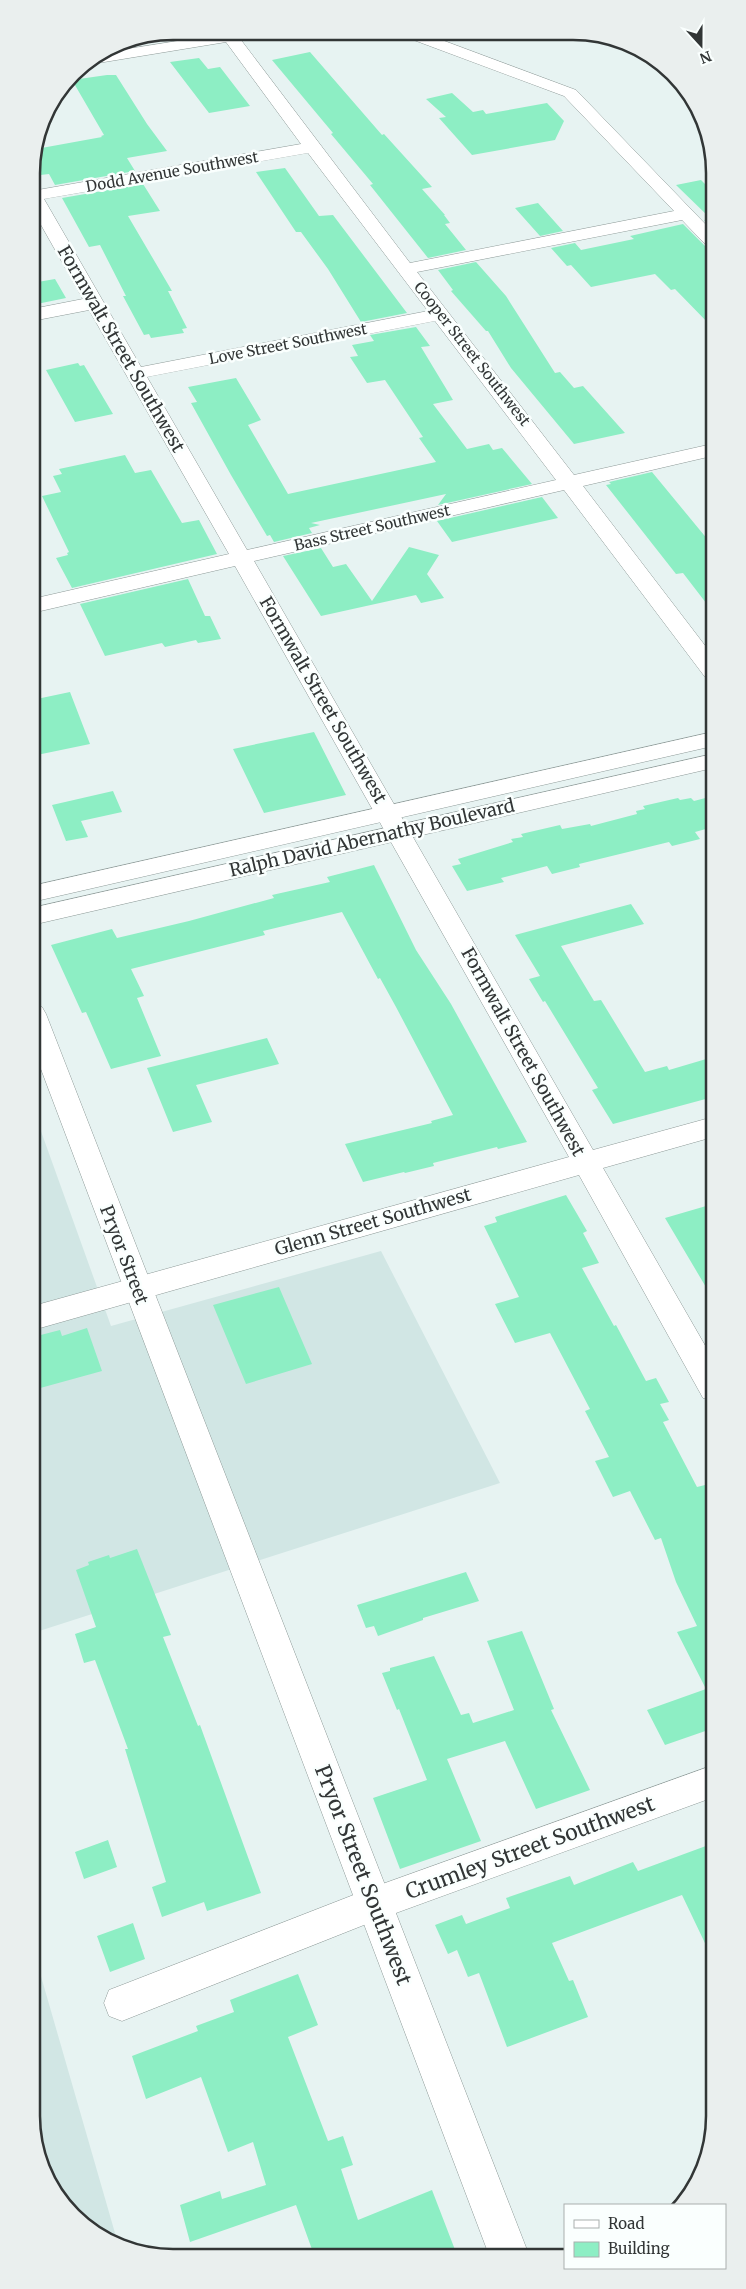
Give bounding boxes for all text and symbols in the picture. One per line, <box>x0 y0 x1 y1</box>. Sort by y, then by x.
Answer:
north arrow <box>676 20 726 70</box>
text: N <box>697 47 714 68</box>
street label: Dodd Avenue Southwest <box>84 147 260 196</box>
street label: Formwalt Street Southwest <box>53 241 190 456</box>
street label: Cooper Street Southwest <box>410 278 535 430</box>
street label: Love Street Southwest <box>207 319 369 368</box>
street label: Bass Street Southwest <box>292 500 452 555</box>
street label: Formwalt Street Southwest <box>255 592 392 807</box>
street label: Ralph David Abernathy Boulevard <box>227 793 517 882</box>
street label: Formwalt Street Southwest <box>456 943 590 1160</box>
street label: Glenn Street Southwest <box>272 1182 474 1261</box>
street label: Pryor Street <box>95 1202 154 1308</box>
street label: Pryor Street Southwest <box>309 1761 418 1989</box>
street label: Crumley Street Southwest <box>402 1790 658 1905</box>
legend <box>564 2204 726 2269</box>
text: Road <box>608 2214 644 2233</box>
text: Building <box>608 2239 670 2258</box>

